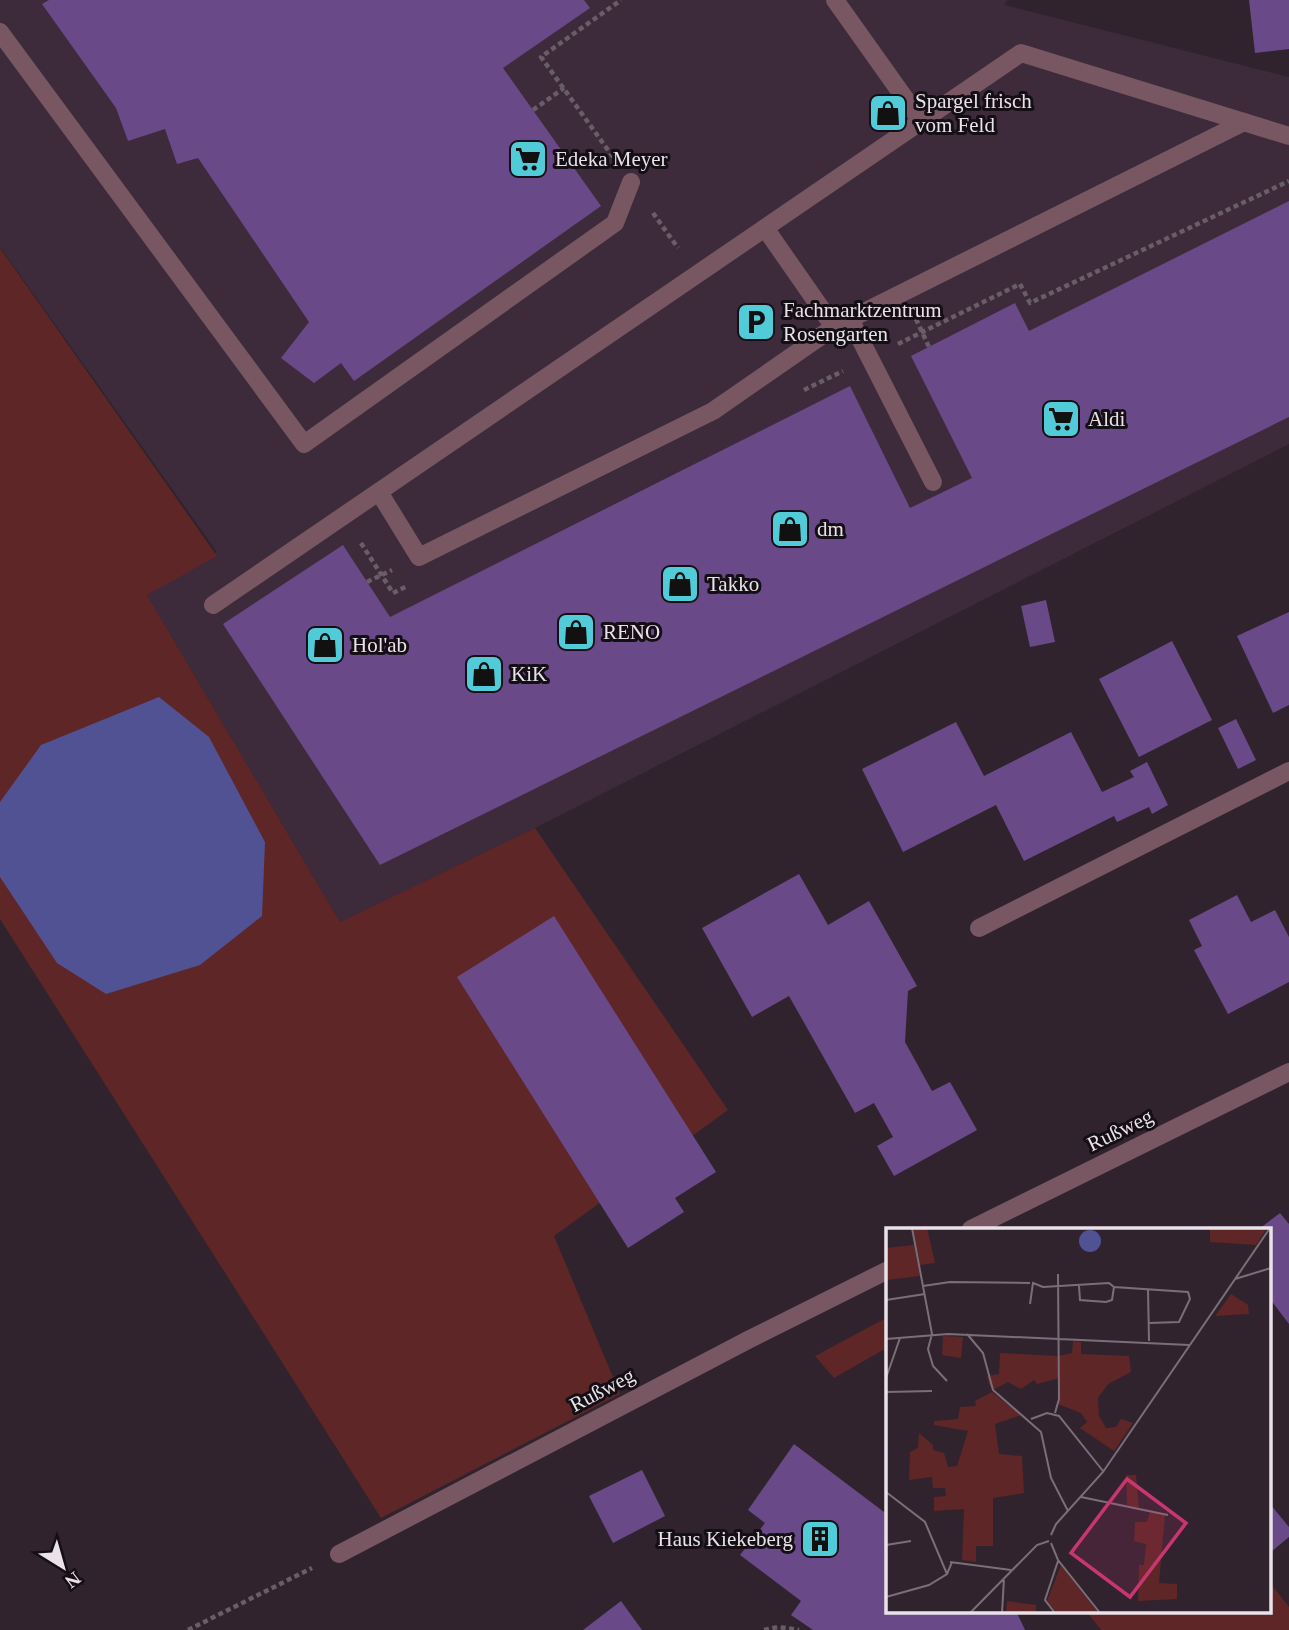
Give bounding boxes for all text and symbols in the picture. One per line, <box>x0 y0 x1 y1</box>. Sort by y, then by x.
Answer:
place label: Spargel frisch vom Feld <box>915 89 1032 137</box>
shop icon: Spargel frisch vom Feld <box>867 92 909 134</box>
supermarket icon: Edeka Meyer <box>507 138 549 180</box>
place label: Edeka Meyer <box>555 147 668 171</box>
place label: Fachmarktzentrum Rosengarten <box>783 298 942 346</box>
parking icon: Fachmarktzentrum Rosengarten <box>735 301 777 343</box>
supermarket icon: Aldi <box>1040 398 1082 440</box>
place label: Aldi <box>1088 407 1126 431</box>
shop icon: dm <box>769 508 811 550</box>
place label: dm <box>817 517 844 541</box>
shop icon: Takko <box>659 563 701 605</box>
place label: Takko <box>707 572 759 596</box>
shop icon: RENO <box>555 611 597 653</box>
place label: RENO <box>603 620 660 644</box>
shop icon: Hol'ab <box>304 624 346 666</box>
place label: Hol'ab <box>352 633 407 657</box>
shop icon: KiK <box>463 653 505 695</box>
place label: KiK <box>511 662 547 686</box>
street label: Rußweg <box>1083 1104 1157 1156</box>
inset map <box>886 1228 1272 1612</box>
street label: Rußweg <box>565 1363 639 1417</box>
building icon: Haus Kiekeberg <box>799 1518 841 1560</box>
place label: Haus Kiekeberg <box>658 1527 793 1551</box>
north arrow <box>28 1532 98 1602</box>
text: N <box>61 1568 85 1593</box>

